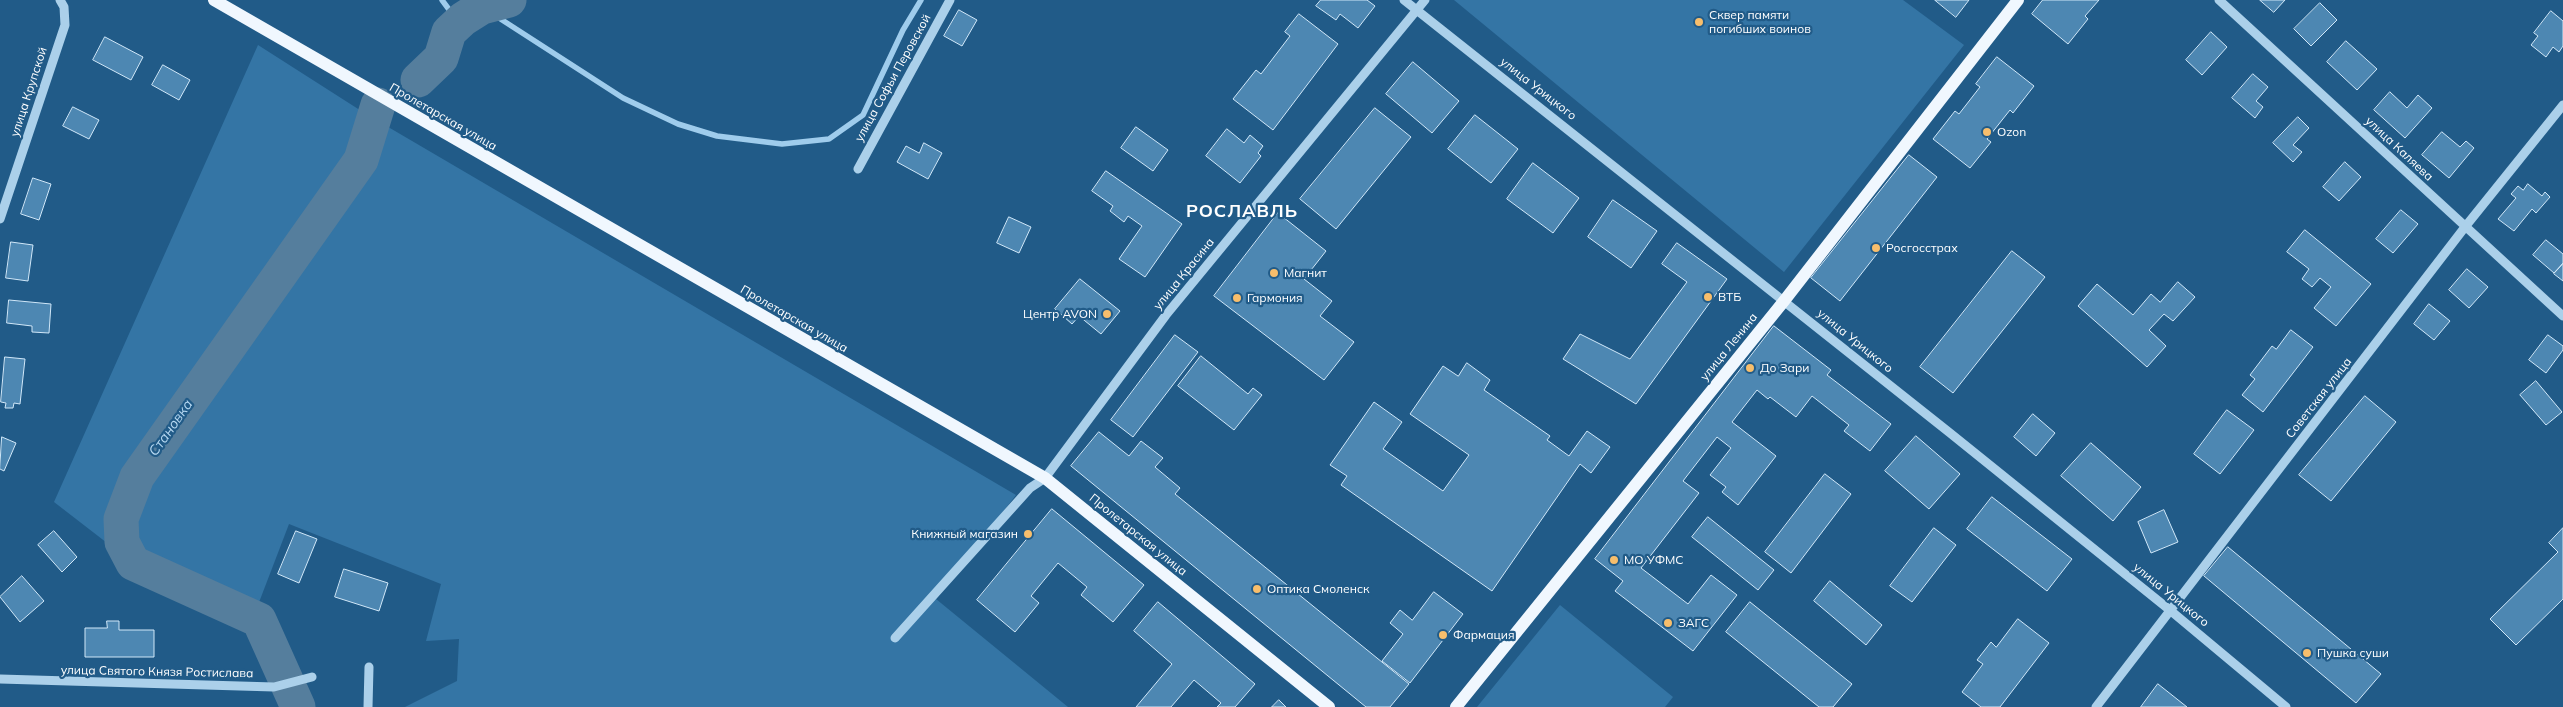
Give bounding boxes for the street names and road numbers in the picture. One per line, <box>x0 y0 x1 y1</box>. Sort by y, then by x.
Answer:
street label: улица Софьи Перовской <box>852 12 934 144</box>
street label: улица Крупской <box>8 45 50 139</box>
street label: улица Урицкого <box>1497 55 1579 123</box>
street label: Пролетарская улица <box>387 80 499 154</box>
street label: улица Каляева <box>2362 114 2436 184</box>
street label: улица Красина <box>1151 235 1217 313</box>
street label: Пролетарская улица <box>738 282 850 356</box>
street label: улица Урицкого <box>1814 306 1896 376</box>
street label: улица Ленина <box>1697 310 1761 384</box>
street label: Советская улица <box>2283 355 2355 441</box>
street label: Пролетарская улица <box>1086 491 1190 579</box>
street label: улица Урицкого <box>2130 560 2212 630</box>
street label: улица Святого Князя Ростислава <box>61 663 253 681</box>

